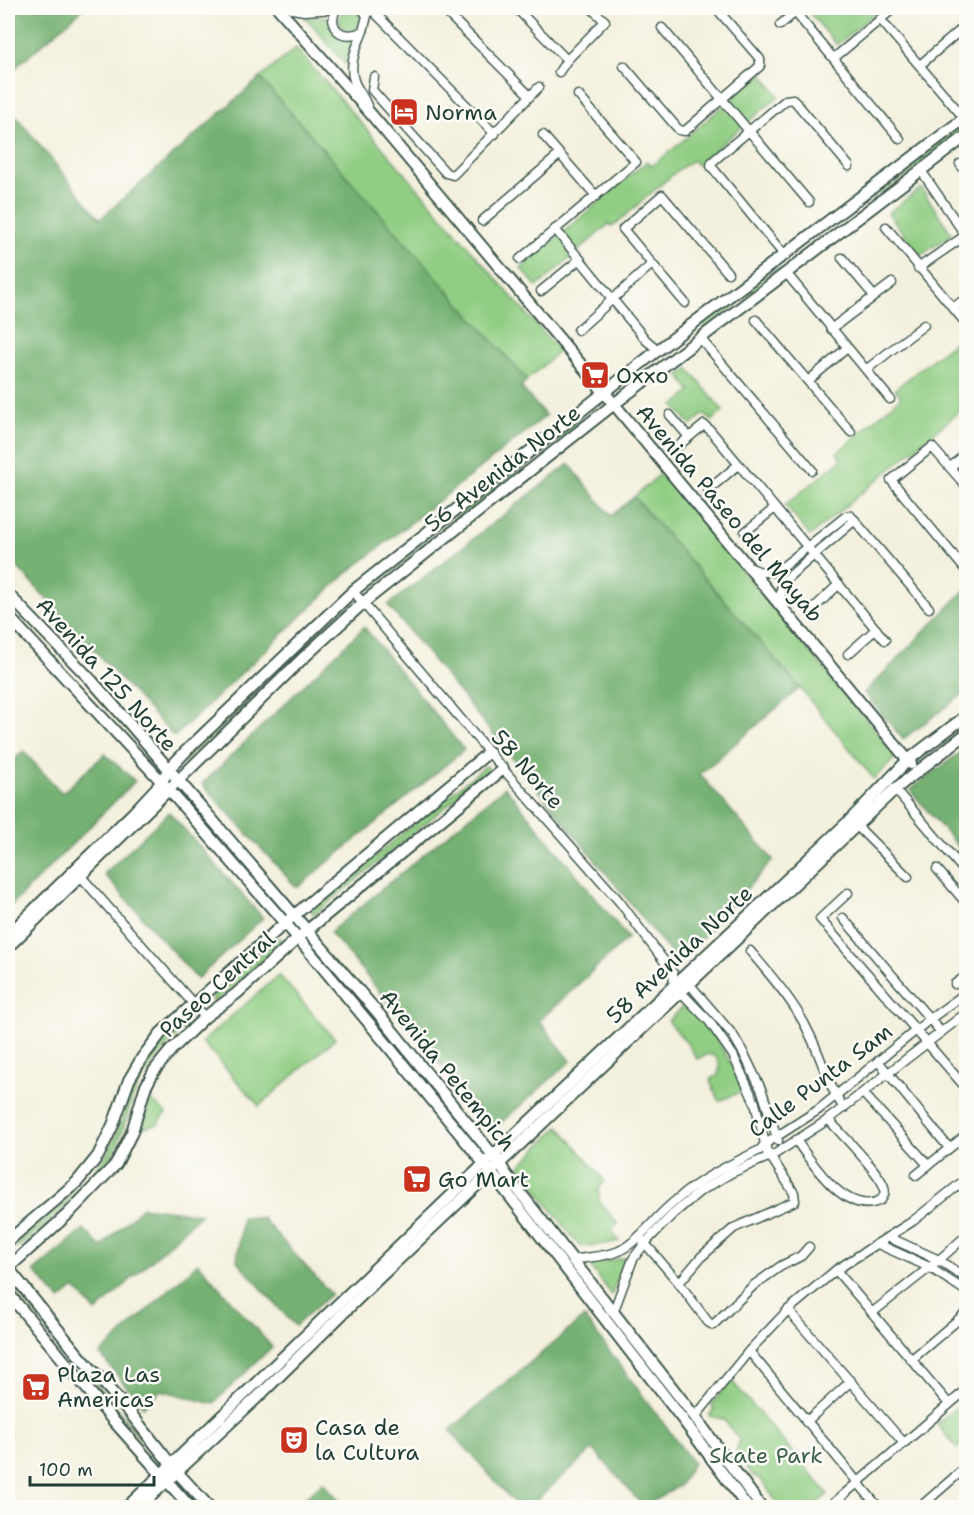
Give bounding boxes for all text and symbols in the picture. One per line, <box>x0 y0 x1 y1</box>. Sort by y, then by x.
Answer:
hotel icon: Norma <box>388 96 420 128</box>
place label: Norma <box>425 98 497 127</box>
supermarket icon: Oxxo <box>579 359 611 391</box>
place label: Oxxo <box>616 361 668 390</box>
street label: 56 Avenida Norte <box>418 398 586 538</box>
street label: Avenida Paseo del Mayab <box>630 398 830 628</box>
street label: Avenida 125 Norte <box>29 591 184 758</box>
street label: 58 Norte <box>485 723 570 815</box>
street label: 58 Avenida Norte <box>600 879 759 1030</box>
street label: Paseo Central <box>153 925 282 1044</box>
street label: Avenida Petempich <box>373 983 522 1157</box>
street label: Calle Punta Sam <box>743 1017 898 1144</box>
supermarket icon: Go Mart <box>401 1163 433 1195</box>
place label: Go Mart <box>438 1165 529 1194</box>
place label: Plaza Las Americas <box>57 1360 160 1414</box>
supermarket icon: Plaza Las Americas <box>20 1371 52 1403</box>
place label: Casa de la Cultura <box>315 1413 420 1467</box>
theatre icon: Casa de la Cultura <box>278 1424 310 1456</box>
park label: Skate Park <box>709 1441 823 1470</box>
scale bar <box>30 1449 154 1487</box>
text: 100 m <box>39 1458 93 1482</box>

